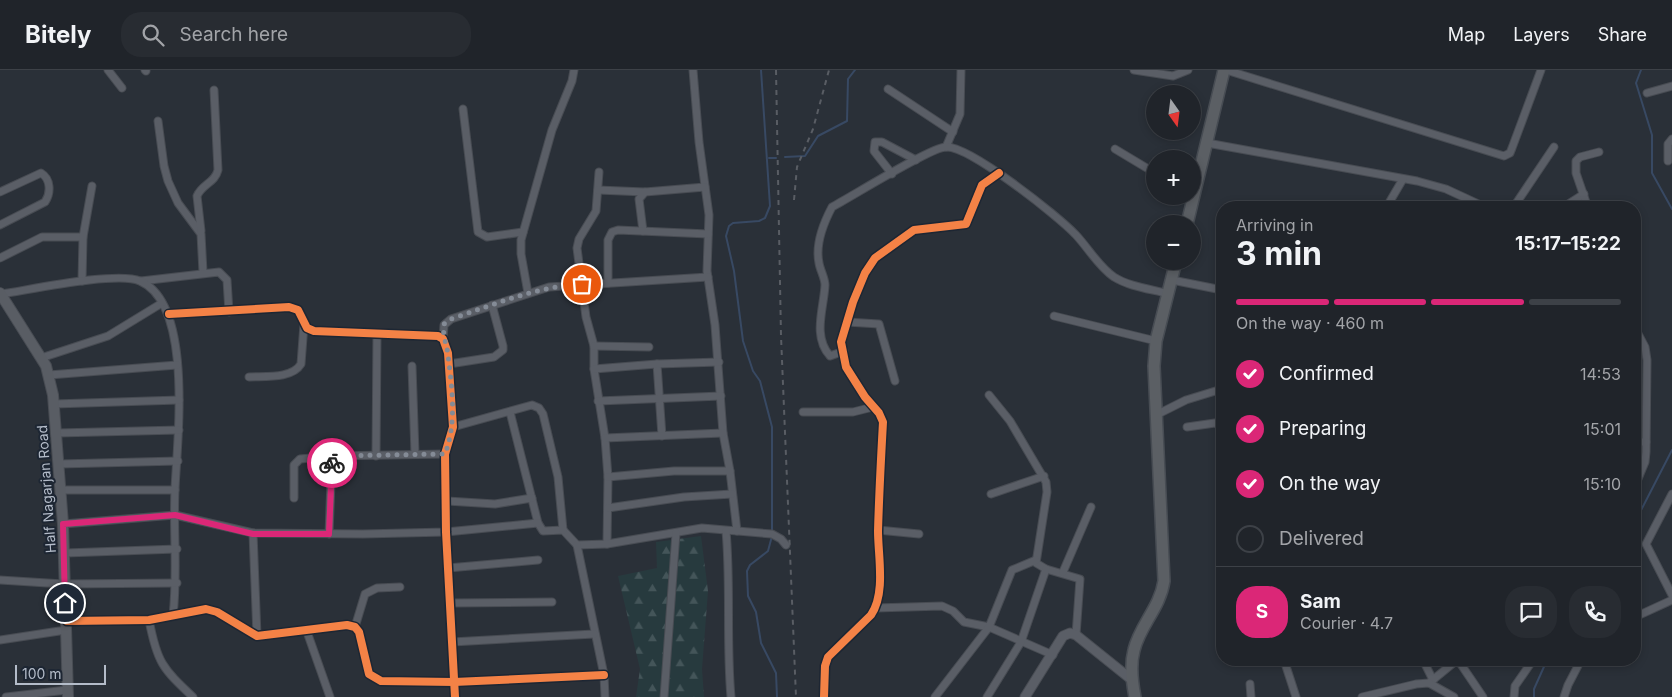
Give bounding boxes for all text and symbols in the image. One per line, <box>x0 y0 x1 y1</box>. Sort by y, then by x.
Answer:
search box <box>121 12 471 57</box>
text: Bitely <box>25 20 91 49</box>
icon: search <box>139 21 167 49</box>
text: Search here <box>179 23 288 46</box>
text: Map <box>1448 24 1485 45</box>
text: Layers <box>1513 24 1570 45</box>
text: Share <box>1598 24 1647 45</box>
north arrow <box>1146 85 1201 140</box>
map controls <box>1146 85 1201 270</box>
button: + <box>1146 150 1201 205</box>
button: − <box>1146 215 1201 270</box>
text: Arriving in <box>1236 215 1313 235</box>
text: 15:17–15:22 <box>1515 232 1621 255</box>
text: 3 min <box>1236 234 1322 273</box>
pin <box>561 263 603 305</box>
icon: bag <box>568 270 596 298</box>
text: On the way · 460 m <box>1236 313 1384 333</box>
icon: check <box>1236 360 1264 388</box>
text: Confirmed <box>1279 362 1374 385</box>
text: 14:53 <box>1580 364 1621 384</box>
icon: check <box>1236 415 1264 443</box>
text: Preparing <box>1279 417 1366 440</box>
text: 15:01 <box>1584 419 1621 439</box>
street label: Half Nagarjan Road <box>33 424 59 554</box>
courier <box>307 438 357 488</box>
icon: bike <box>318 449 346 477</box>
icon: check <box>1236 470 1264 498</box>
text: On the way <box>1279 472 1381 495</box>
text: 15:10 <box>1584 474 1621 494</box>
text: Delivered <box>1279 527 1364 550</box>
pin <box>44 582 86 624</box>
button: chat <box>1505 586 1557 638</box>
button: phone <box>1569 586 1621 638</box>
icon: home <box>51 589 79 617</box>
text: Sam <box>1300 590 1341 613</box>
text: S <box>1256 600 1268 623</box>
text: Courier · 4.7 <box>1300 613 1393 633</box>
scale bar <box>15 662 106 685</box>
text: 100 m <box>22 665 62 682</box>

